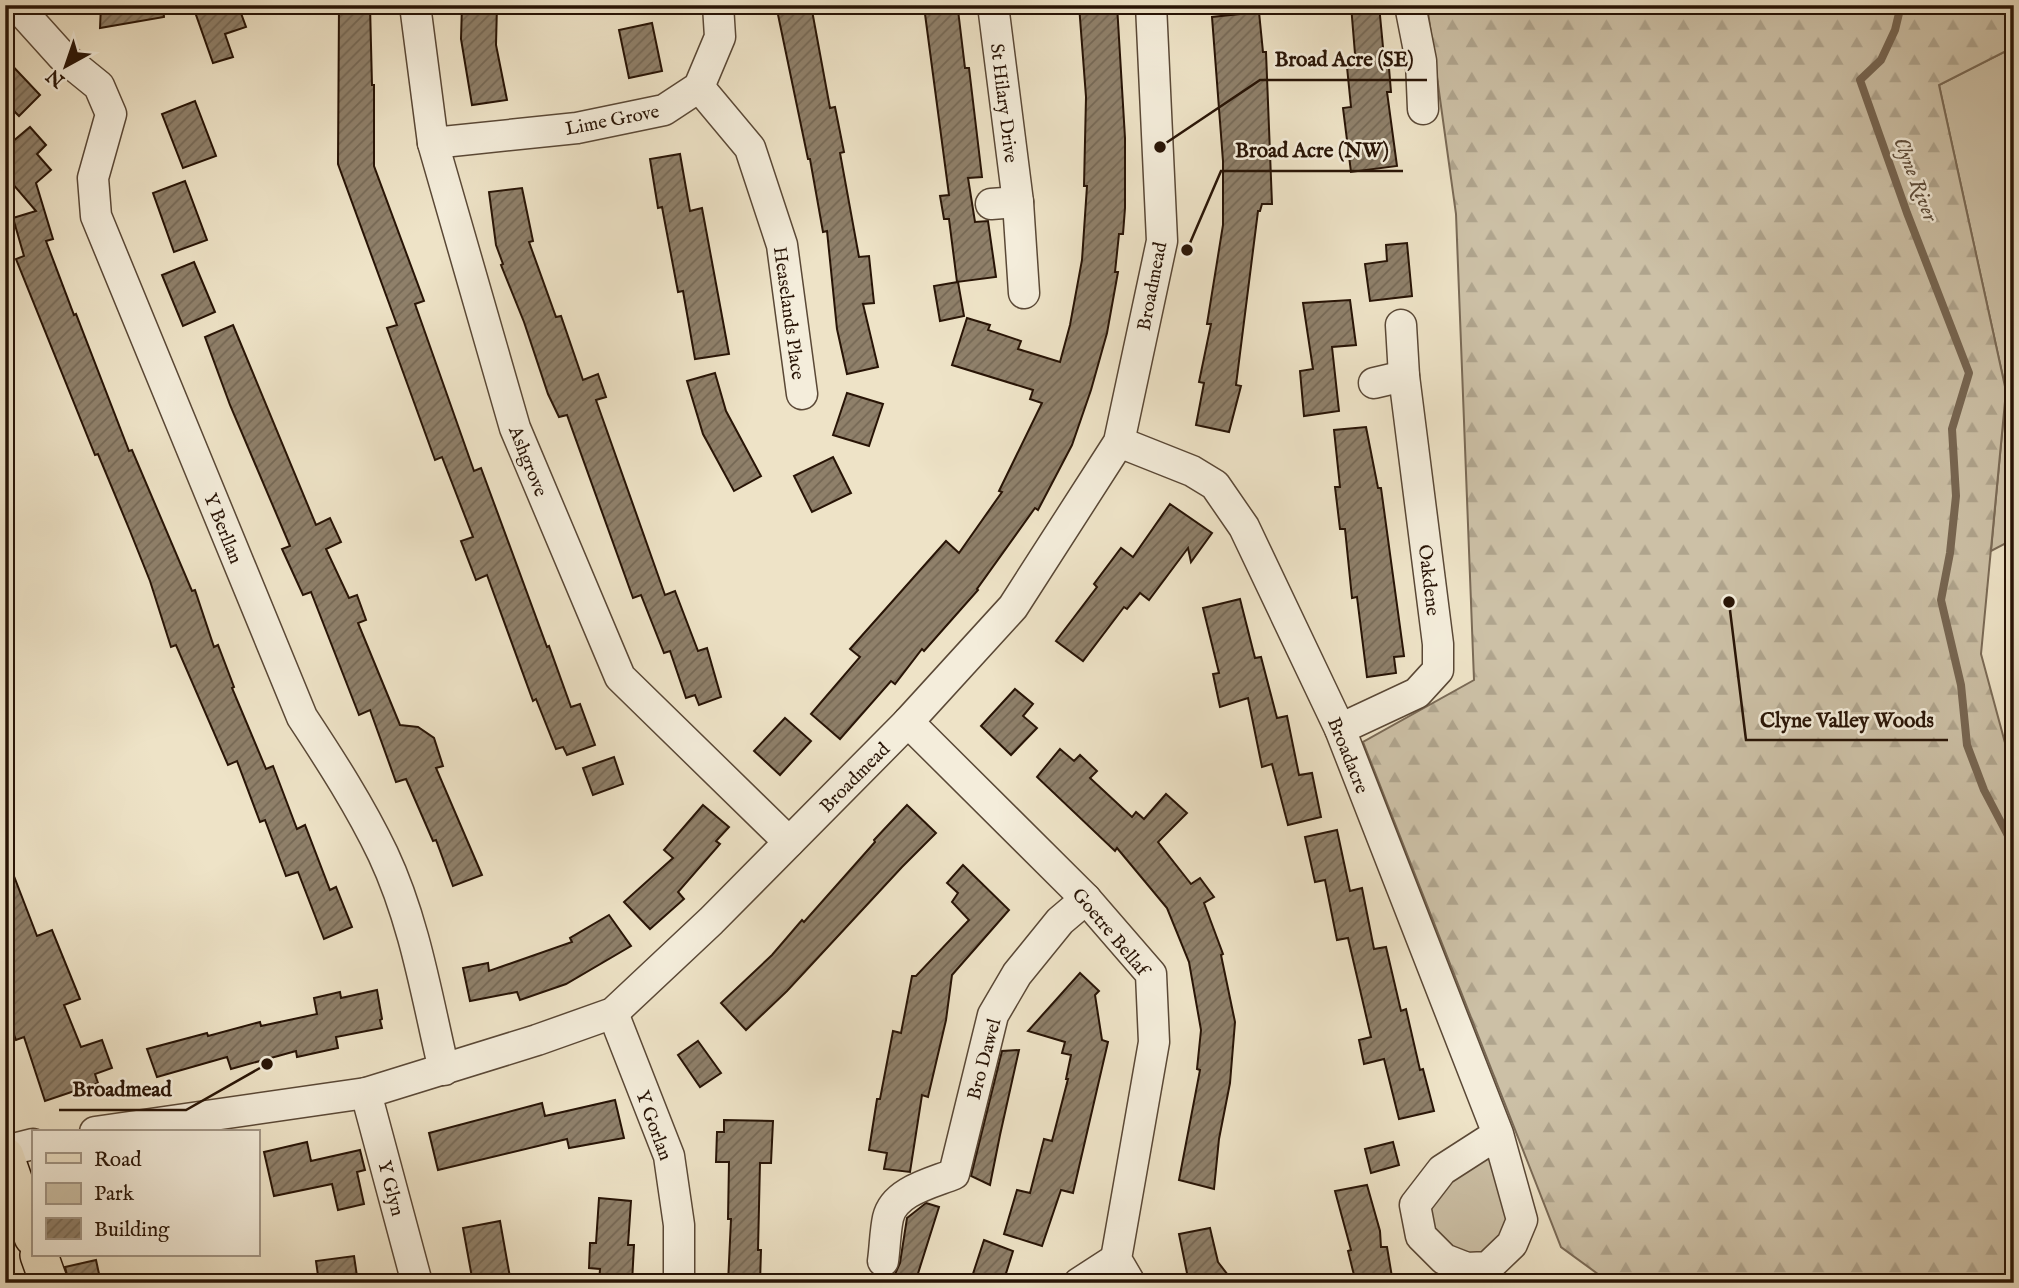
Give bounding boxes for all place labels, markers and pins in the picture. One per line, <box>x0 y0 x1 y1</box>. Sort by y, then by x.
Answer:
callout: Broad Acre (SE) <box>1260 38 1427 80</box>
callout: Broad Acre (NW) <box>1221 129 1403 171</box>
callout: Clyne Valley Woods <box>1746 698 1948 740</box>
callout: Broadmead <box>59 1068 186 1110</box>

